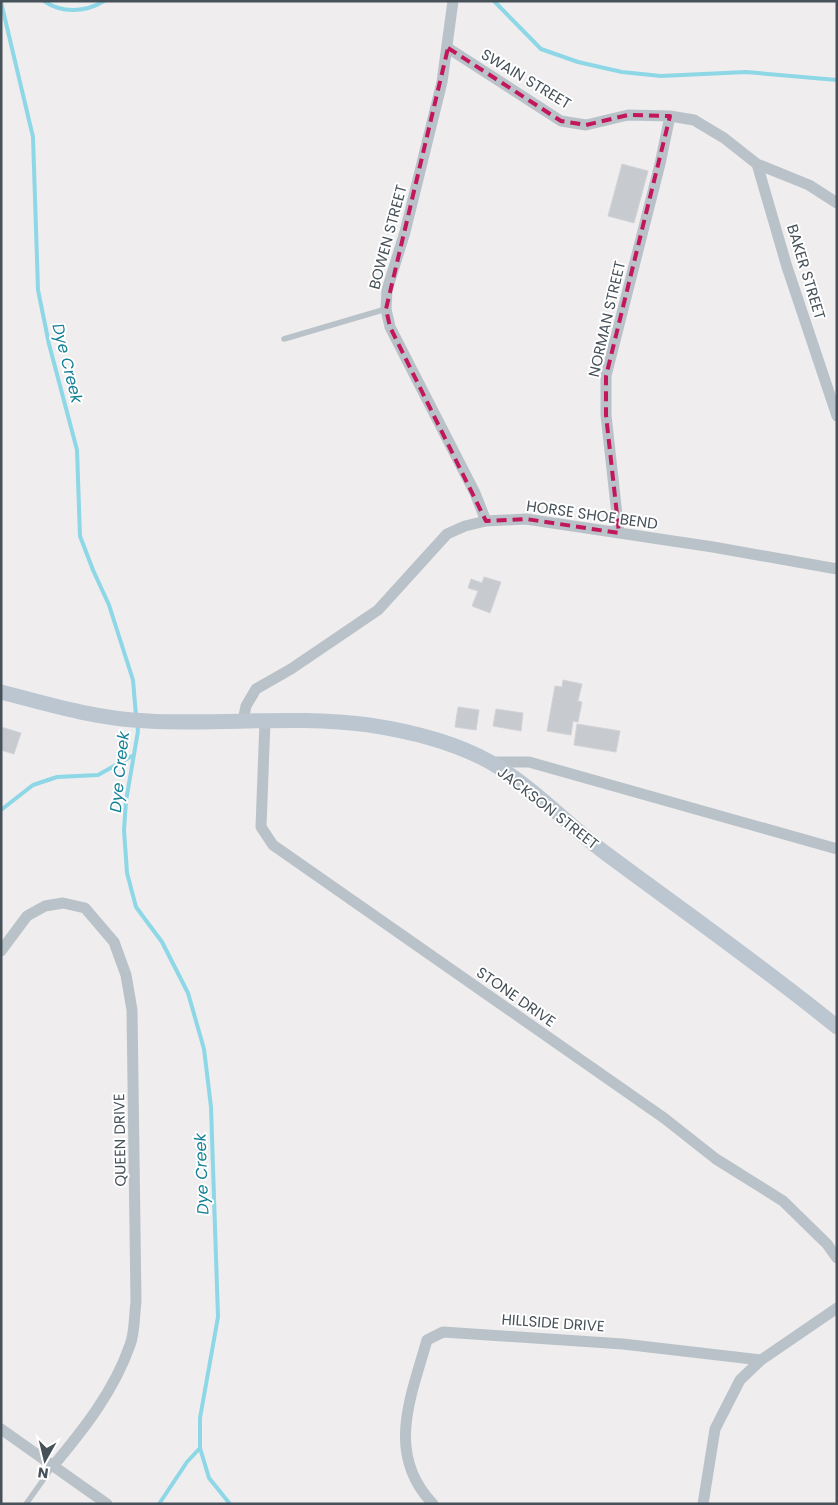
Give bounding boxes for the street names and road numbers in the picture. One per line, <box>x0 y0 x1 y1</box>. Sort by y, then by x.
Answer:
street label: SWAIN STREET <box>477 43 575 114</box>
street label: BOWEN STREET <box>363 182 412 291</box>
street label: BAKER STREET <box>782 222 831 322</box>
street label: NORMAN STREET <box>583 259 630 379</box>
street label: HORSE SHOE BEND <box>525 495 659 534</box>
street label: JACKSON STREET <box>493 761 603 854</box>
street label: STONE DRIVE <box>472 962 560 1032</box>
street label: QUEEN DRIVE <box>108 1093 131 1187</box>
street label: HILLSIDE DRIVE <box>501 1308 605 1337</box>

